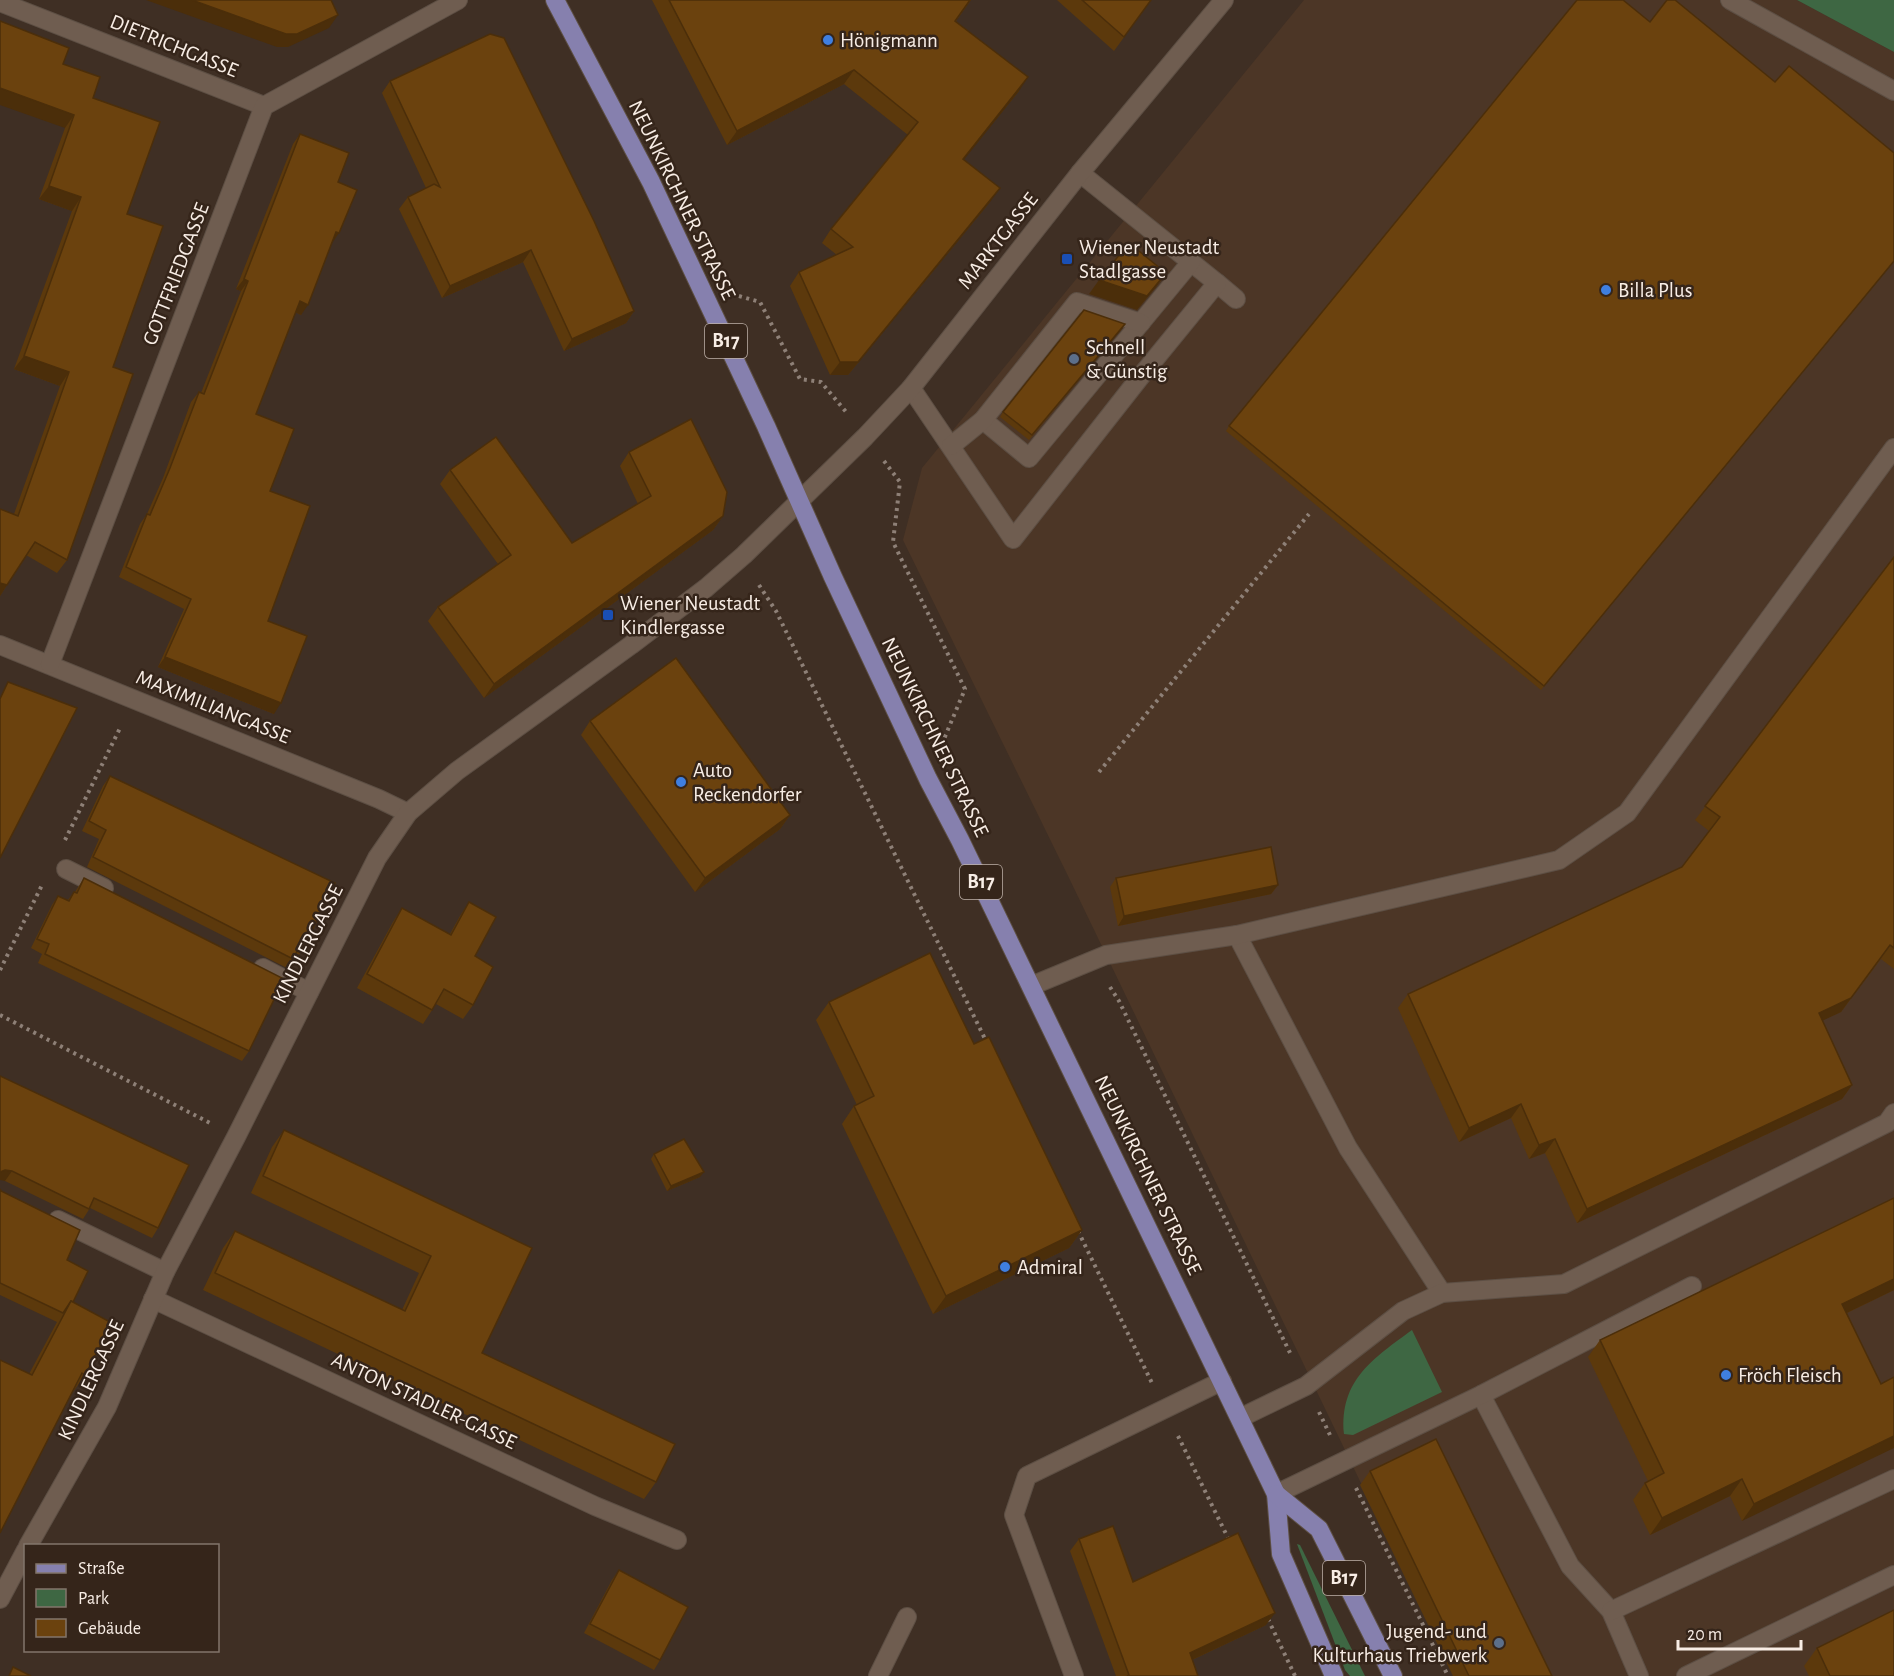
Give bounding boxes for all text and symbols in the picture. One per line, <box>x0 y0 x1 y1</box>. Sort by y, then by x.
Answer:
street label: DIETRICHGASSE <box>107 11 241 81</box>
place label: Hönigmann <box>840 30 938 51</box>
marker: Hönigmann <box>821 33 835 47</box>
street label: NEUNKIRCHNER STRASSE <box>625 97 739 303</box>
street label: MARKTGASSE <box>954 189 1042 293</box>
street label: GOTTFRIEDGASSE <box>139 200 213 348</box>
place label: Wiener Neustadt Stadlgasse <box>1079 237 1220 282</box>
marker: Wiener Neustadt Stadlgasse <box>1060 252 1074 266</box>
place label: Billa Plus <box>1618 280 1693 301</box>
marker: Billa Plus <box>1599 283 1613 297</box>
road number: B17 <box>705 324 747 358</box>
place label: Schnell & Günstig <box>1086 337 1168 382</box>
marker: Schnell & Günstig <box>1067 352 1081 366</box>
place label: Wiener Neustadt Kindlergasse <box>620 593 761 638</box>
marker: Wiener Neustadt Kindlergasse <box>601 608 615 622</box>
street label: NEUNKIRCHNER STRASSE <box>878 634 992 840</box>
street label: MAXIMILIANGASSE <box>133 667 293 747</box>
place label: Auto Reckendorfer <box>693 760 802 805</box>
marker: Auto Reckendorfer <box>674 775 688 789</box>
road number: B17 <box>960 865 1002 899</box>
street label: KINDLERGASSE <box>269 881 347 1007</box>
street label: NEUNKIRCHNER STRASSE <box>1091 1072 1205 1278</box>
place label: Admiral <box>1017 1257 1083 1278</box>
marker: Admiral <box>998 1260 1012 1274</box>
street label: KINDLERGASSE <box>54 1317 128 1443</box>
street label: ANTON STADLER-GASSE <box>328 1349 520 1453</box>
place label: Fröch Fleisch <box>1738 1365 1842 1386</box>
marker: Fröch Fleisch <box>1719 1368 1733 1382</box>
legend <box>24 1544 219 1652</box>
text: Straße <box>78 1560 124 1578</box>
road number: B17 <box>1323 1561 1365 1595</box>
text: Park <box>78 1590 110 1608</box>
scale bar <box>1678 1613 1801 1651</box>
text: Gebäude <box>78 1620 141 1638</box>
place label: Jugend- und Kulturhaus Triebwerk <box>1312 1621 1487 1666</box>
text: 20 m <box>1687 1626 1722 1644</box>
marker: Jugend- und Kulturhaus Triebwerk <box>1492 1636 1506 1650</box>

